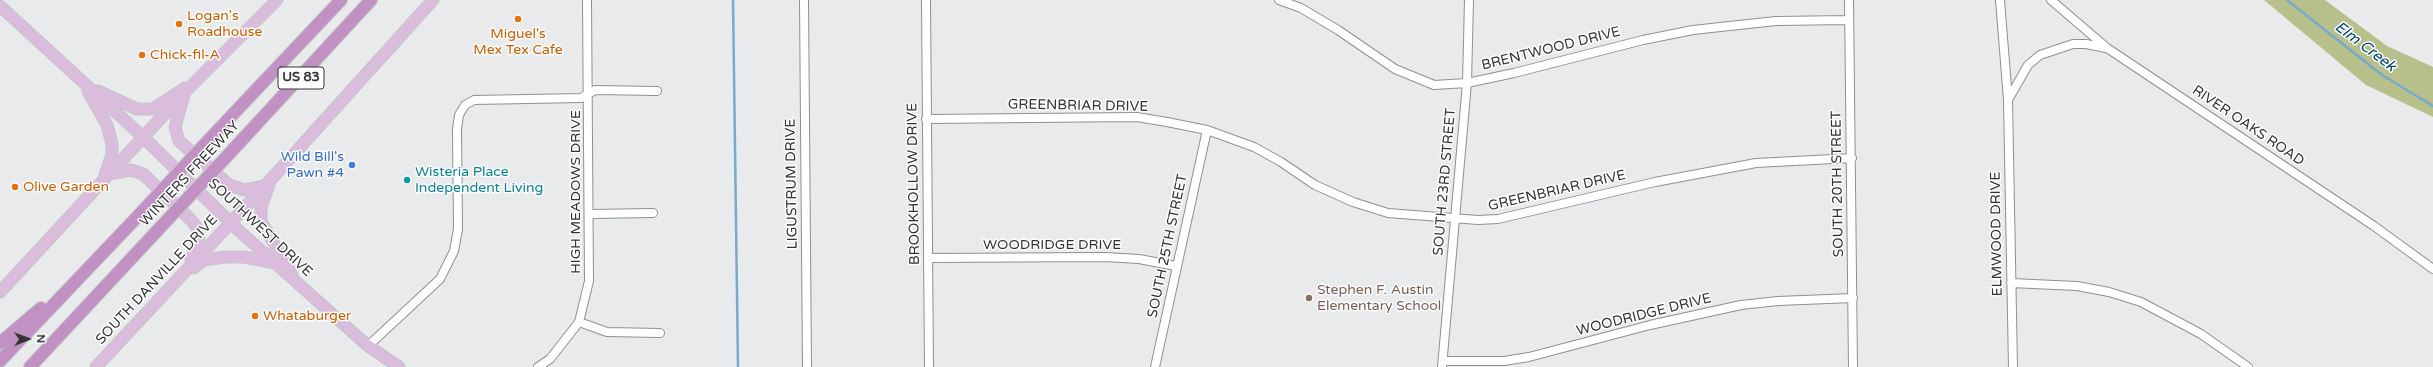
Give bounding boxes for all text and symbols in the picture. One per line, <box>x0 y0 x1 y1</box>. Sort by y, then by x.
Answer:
place label: Logan's Roadhouse <box>187 8 262 40</box>
marker: Miguel's Mex Tex Cafe <box>513 14 523 24</box>
water label: Elm Creek <box>2331 18 2399 76</box>
marker: Logan's Roadhouse <box>174 19 184 29</box>
street label: BRENTWOOD DRIVE <box>1480 24 1622 74</box>
place label: Miguel's Mex Tex Cafe <box>473 26 563 58</box>
place label: Chick-fil-A <box>150 47 220 63</box>
marker: Chick-fil-A <box>137 50 147 60</box>
road number: US 83 <box>278 67 324 89</box>
street label: RIVER OAKS ROAD <box>2189 82 2307 170</box>
street label: GREENBRIAR DRIVE <box>1008 96 1148 116</box>
street label: BROOKHOLLOW DRIVE <box>904 103 924 265</box>
street label: SOUTH 23RD STREET <box>1430 108 1460 256</box>
street label: HIGH MEADOWS DRIVE <box>568 110 584 274</box>
street label: SOUTH 20TH STREET <box>1828 111 1848 257</box>
street label: WINTERS FREEWAY <box>137 118 243 230</box>
street label: LIGUSTRUM DRIVE <box>782 118 802 250</box>
place label: Wild Bill's Pawn #4 <box>281 149 344 182</box>
marker: Wild Bill's Pawn #4 <box>347 160 357 170</box>
place label: Wisteria Place Independent Living <box>415 164 543 196</box>
street label: GREENBRIAR DRIVE <box>1487 167 1627 215</box>
street label: ELMWOOD DRIVE <box>1988 172 2006 296</box>
street label: SOUTH 25TH STREET <box>1145 173 1191 319</box>
street label: SOUTHWEST DRIVE <box>204 175 316 281</box>
marker: Wisteria Place Independent Living <box>402 175 412 185</box>
place label: Olive Garden <box>23 179 109 195</box>
marker: Olive Garden <box>10 182 20 192</box>
street label: SOUTH DANVILLE DRIVE <box>93 212 221 348</box>
street label: WOODRIDGE DRIVE <box>983 237 1121 253</box>
place label: Stephen F. Austin Elementary School <box>1317 282 1441 314</box>
street label: WOODRIDGE DRIVE <box>1575 290 1713 340</box>
marker: Stephen F. Austin Elementary School <box>1304 293 1314 303</box>
place label: Whataburger <box>263 308 351 324</box>
marker: Whataburger <box>250 311 260 321</box>
north arrow <box>8 319 48 359</box>
text: N <box>34 334 47 343</box>

